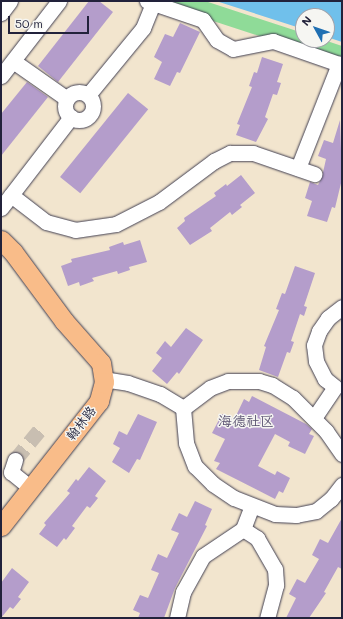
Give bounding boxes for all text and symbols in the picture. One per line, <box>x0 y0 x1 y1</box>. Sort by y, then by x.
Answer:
scale bar <box>10 8 91 34</box>
north arrow <box>295 8 335 48</box>
text: N <box>298 13 315 29</box>
text: 50 m <box>15 15 43 31</box>
street label: 翰林路 <box>63 403 99 443</box>
district label: 海德社区 <box>218 413 274 429</box>

